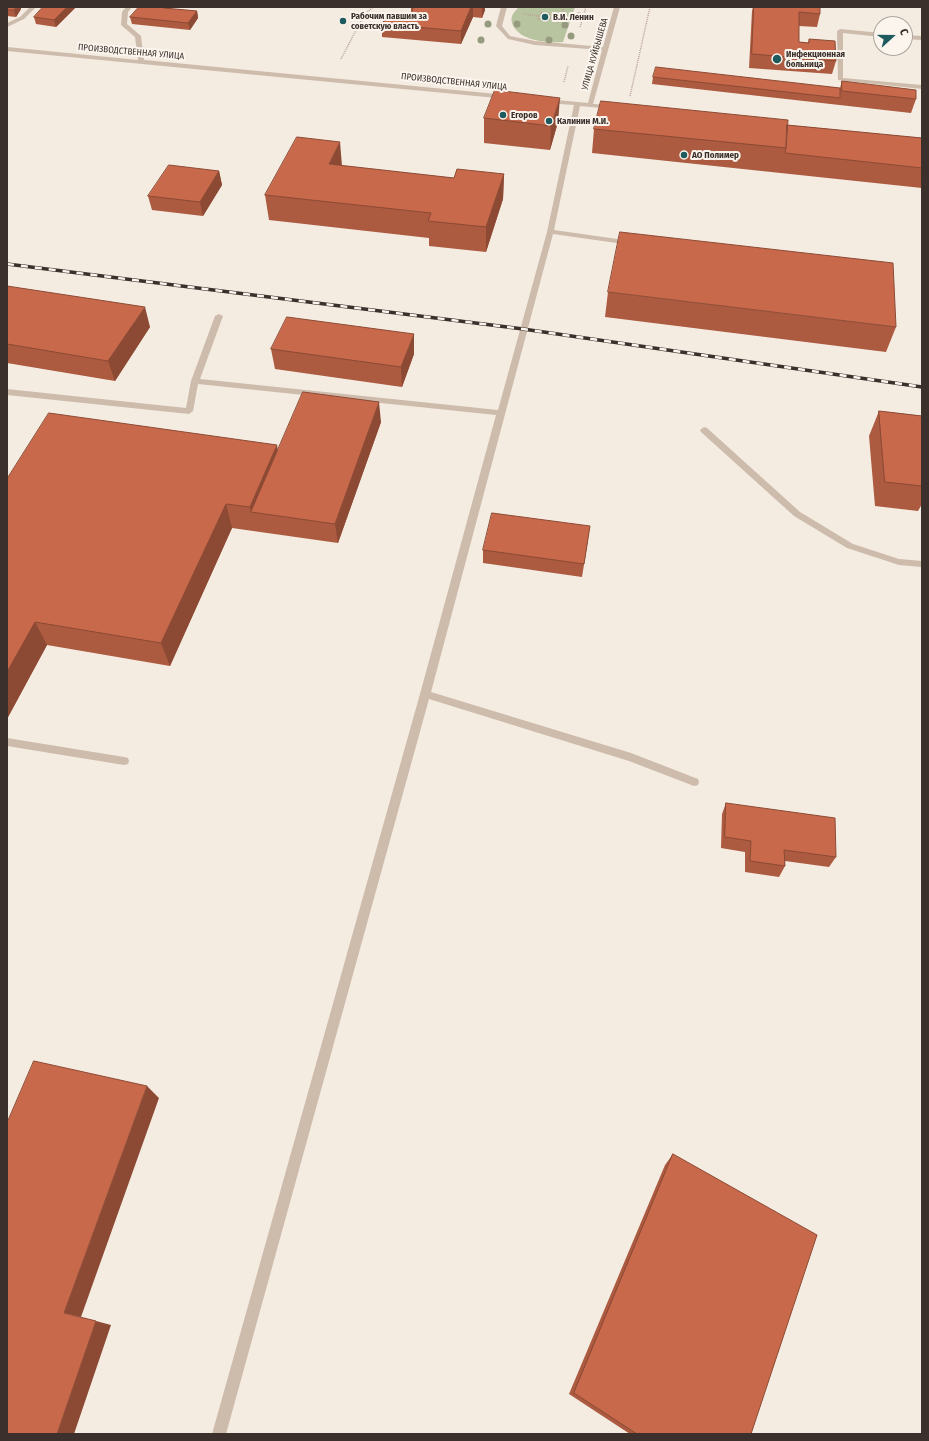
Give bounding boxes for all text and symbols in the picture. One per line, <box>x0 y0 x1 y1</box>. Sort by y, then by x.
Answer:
place label: Рабочим павшим за советскую власть <box>351 11 427 32</box>
marker: В.И. Ленин <box>540 12 550 22</box>
place label: В.И. Ленин <box>553 12 594 22</box>
marker: Рабочим павшим за советскую власть <box>338 16 348 26</box>
north arrow <box>873 16 913 56</box>
street label: УЛИЦА КУЙБЫШЕВА <box>580 17 610 91</box>
text: С <box>897 27 911 37</box>
street label: ПРОИЗВОДСТВЕННАЯ УЛИЦА <box>77 42 185 62</box>
place label: Инфекционная больница <box>786 49 845 70</box>
marker: Инфекционная больница <box>771 53 783 65</box>
street label: ПРОИЗВОДСТВЕННАЯ УЛИЦА <box>400 71 508 93</box>
marker: Егоров <box>498 110 508 120</box>
place label: Егоров <box>511 110 538 120</box>
marker: Калинин М.И. <box>544 116 554 126</box>
place label: Калинин М.И. <box>557 116 608 126</box>
marker: АО Полимер <box>679 150 689 160</box>
place label: АО Полимер <box>692 150 739 160</box>

